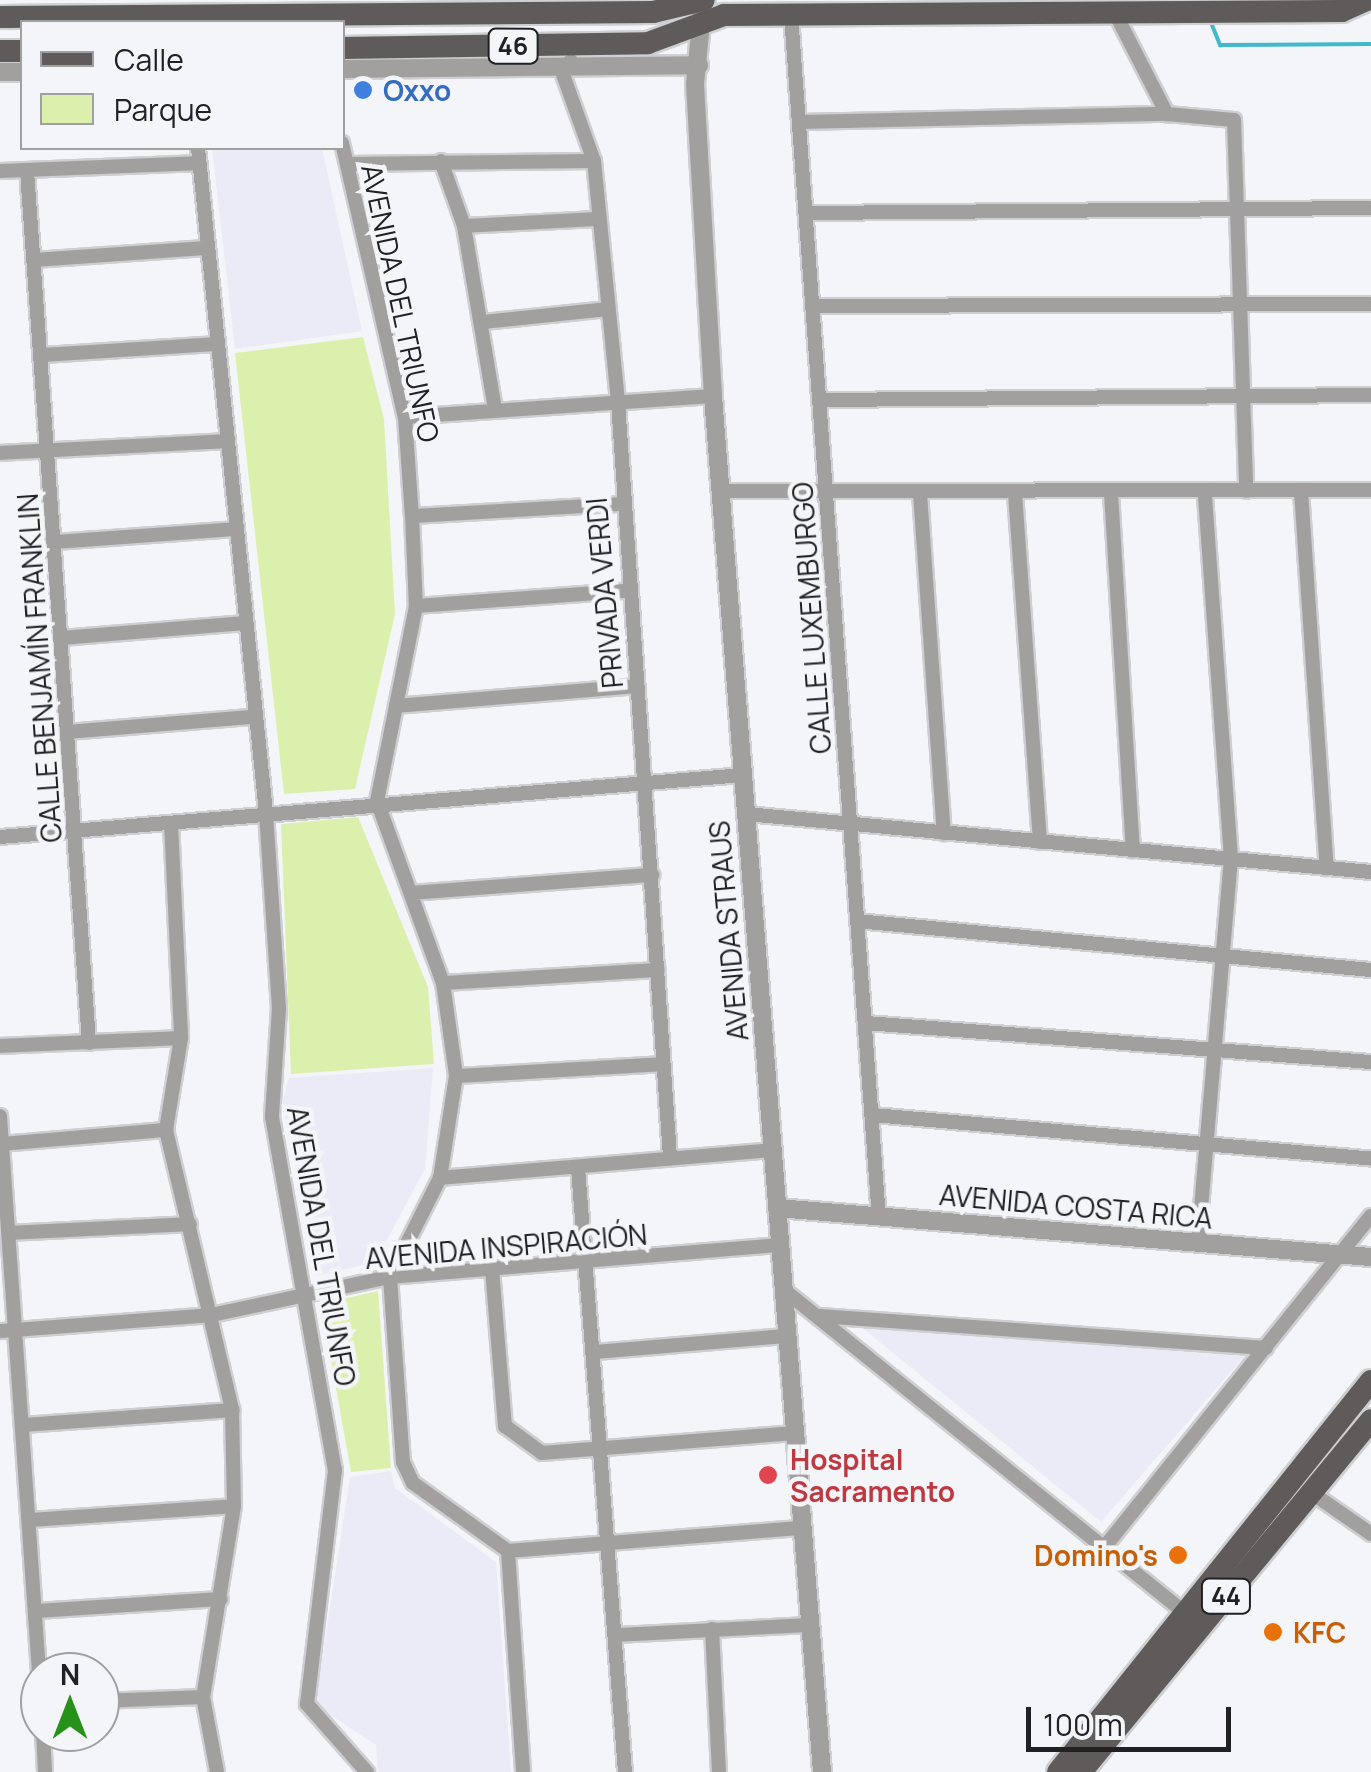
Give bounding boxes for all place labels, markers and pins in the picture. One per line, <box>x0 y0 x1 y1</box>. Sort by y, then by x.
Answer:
place label: Oxxo <box>383 73 451 107</box>
marker: Oxxo <box>352 79 374 101</box>
place label: Hospital Sacramento <box>790 1442 955 1508</box>
marker: Hospital Sacramento <box>755 1462 781 1488</box>
place label: Domino's <box>1034 1538 1158 1572</box>
marker: Domino's <box>1167 1544 1189 1566</box>
place label: KFC <box>1293 1615 1346 1649</box>
marker: KFC <box>1262 1621 1284 1643</box>

